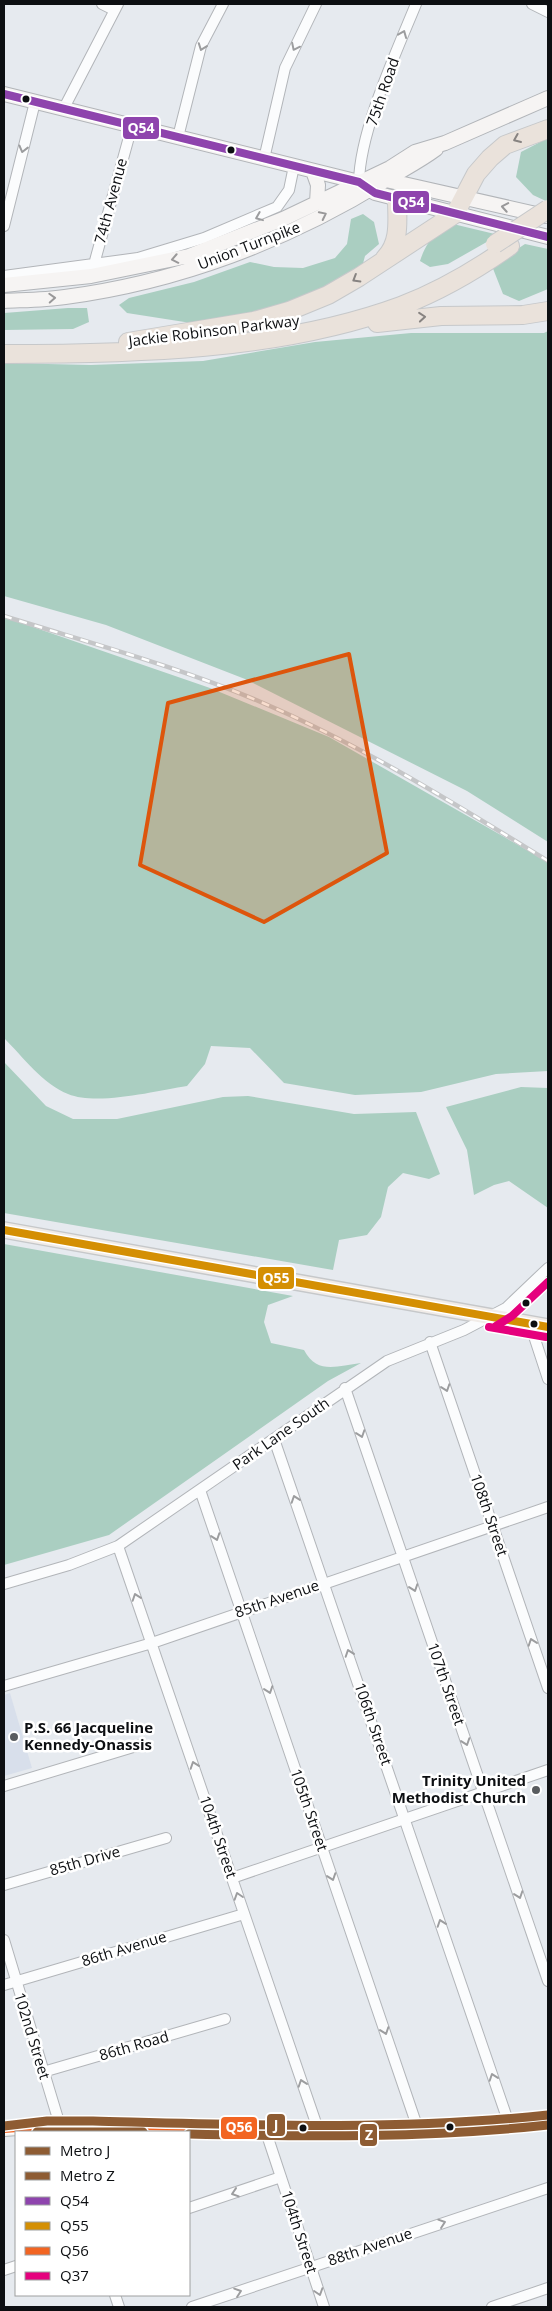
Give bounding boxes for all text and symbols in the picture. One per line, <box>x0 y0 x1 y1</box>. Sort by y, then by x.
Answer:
one-way arrow <box>397 30 408 39</box>
one-way arrow <box>291 42 301 51</box>
one-way arrow <box>198 43 208 51</box>
street label: 75th Road <box>361 55 403 129</box>
unlabelled marker <box>21 94 31 104</box>
line badge: Q54 <box>122 116 160 140</box>
text: Q54 <box>127 118 155 137</box>
one-way arrow <box>513 133 522 144</box>
one-way arrow <box>18 144 29 153</box>
unlabelled marker <box>226 145 236 155</box>
street label: 74th Avenue <box>89 156 131 246</box>
line badge: Q54 <box>392 190 430 214</box>
text: Q54 <box>397 192 425 211</box>
one-way arrow <box>501 202 510 212</box>
one-way arrow <box>255 211 263 221</box>
one-way arrow <box>318 211 327 221</box>
street label: Union Turnpike <box>195 216 303 274</box>
one-way arrow <box>170 254 179 264</box>
one-way arrow <box>352 273 361 283</box>
one-way arrow <box>49 293 57 304</box>
street label: Jackie Robinson Parkway <box>125 310 301 351</box>
one-way arrow <box>418 312 426 323</box>
line badge: Q55 <box>257 1266 295 1290</box>
text: Q55 <box>262 1268 290 1287</box>
unlabelled marker <box>521 1298 531 1308</box>
unlabelled marker <box>529 1319 539 1329</box>
one-way arrow <box>440 1384 450 1392</box>
street label: Park Lane South <box>228 1392 333 1474</box>
one-way arrow <box>355 1430 365 1438</box>
street label: 108th Street <box>466 1471 513 1559</box>
one-way arrow <box>291 1496 301 1504</box>
one-way arrow <box>210 1532 220 1540</box>
street label: 85th Avenue <box>232 1574 321 1622</box>
one-way arrow <box>408 1583 418 1592</box>
one-way arrow <box>131 1593 141 1601</box>
one-way arrow <box>528 1638 538 1646</box>
street label: 107th Street <box>423 1640 470 1728</box>
one-way arrow <box>345 1649 355 1658</box>
street label: 106th Street <box>350 1680 397 1768</box>
one-way arrow <box>263 1686 273 1694</box>
place label: P.S. 66 Jacqueline Kennedy-Onassis <box>24 1717 153 1754</box>
marker: P.S. 66 Jacqueline Kennedy-Onassis <box>8 1731 20 1743</box>
one-way arrow <box>460 1737 470 1746</box>
one-way arrow <box>189 1762 199 1770</box>
street label: 105th Street <box>286 1766 333 1854</box>
place label: Trinity United Methodist Church <box>392 1770 526 1807</box>
marker: Trinity United Methodist Church <box>530 1784 542 1796</box>
street label: 104th Street <box>195 1793 242 1881</box>
street label: 85th Drive <box>47 1840 122 1880</box>
one-way arrow <box>326 1873 336 1881</box>
one-way arrow <box>513 1891 523 1899</box>
one-way arrow <box>234 1892 244 1900</box>
one-way arrow <box>436 1919 446 1927</box>
street label: 86th Avenue <box>79 1926 169 1970</box>
street label: 102nd Street <box>10 1990 56 2082</box>
street label: 86th Road <box>97 2026 171 2064</box>
one-way arrow <box>379 2026 389 2035</box>
one-way arrow <box>489 2073 499 2081</box>
one-way arrow <box>298 2079 308 2087</box>
line badge: J <box>266 2113 286 2137</box>
text: J <box>272 2115 278 2134</box>
line badge: Q56 <box>220 2116 258 2140</box>
text: Q56 <box>225 2117 253 2136</box>
unlabelled marker <box>445 2122 455 2132</box>
unlabelled marker <box>298 2123 308 2133</box>
line badge: Z <box>359 2123 378 2147</box>
text: Z <box>365 2125 373 2144</box>
legend <box>15 2131 190 2296</box>
text: Metro J <box>60 2140 110 2160</box>
text: Metro Z <box>60 2165 115 2185</box>
one-way arrow <box>231 2187 239 2197</box>
street label: 104th Street <box>277 2188 323 2276</box>
text: Q54 <box>60 2190 89 2210</box>
text: Q55 <box>60 2215 89 2235</box>
one-way arrow <box>437 2219 446 2229</box>
street label: 88th Avenue <box>325 2222 414 2270</box>
text: Q56 <box>60 2240 89 2260</box>
text: Q37 <box>60 2265 89 2285</box>
one-way arrow <box>313 2287 323 2295</box>
one-way arrow <box>233 2288 242 2298</box>

